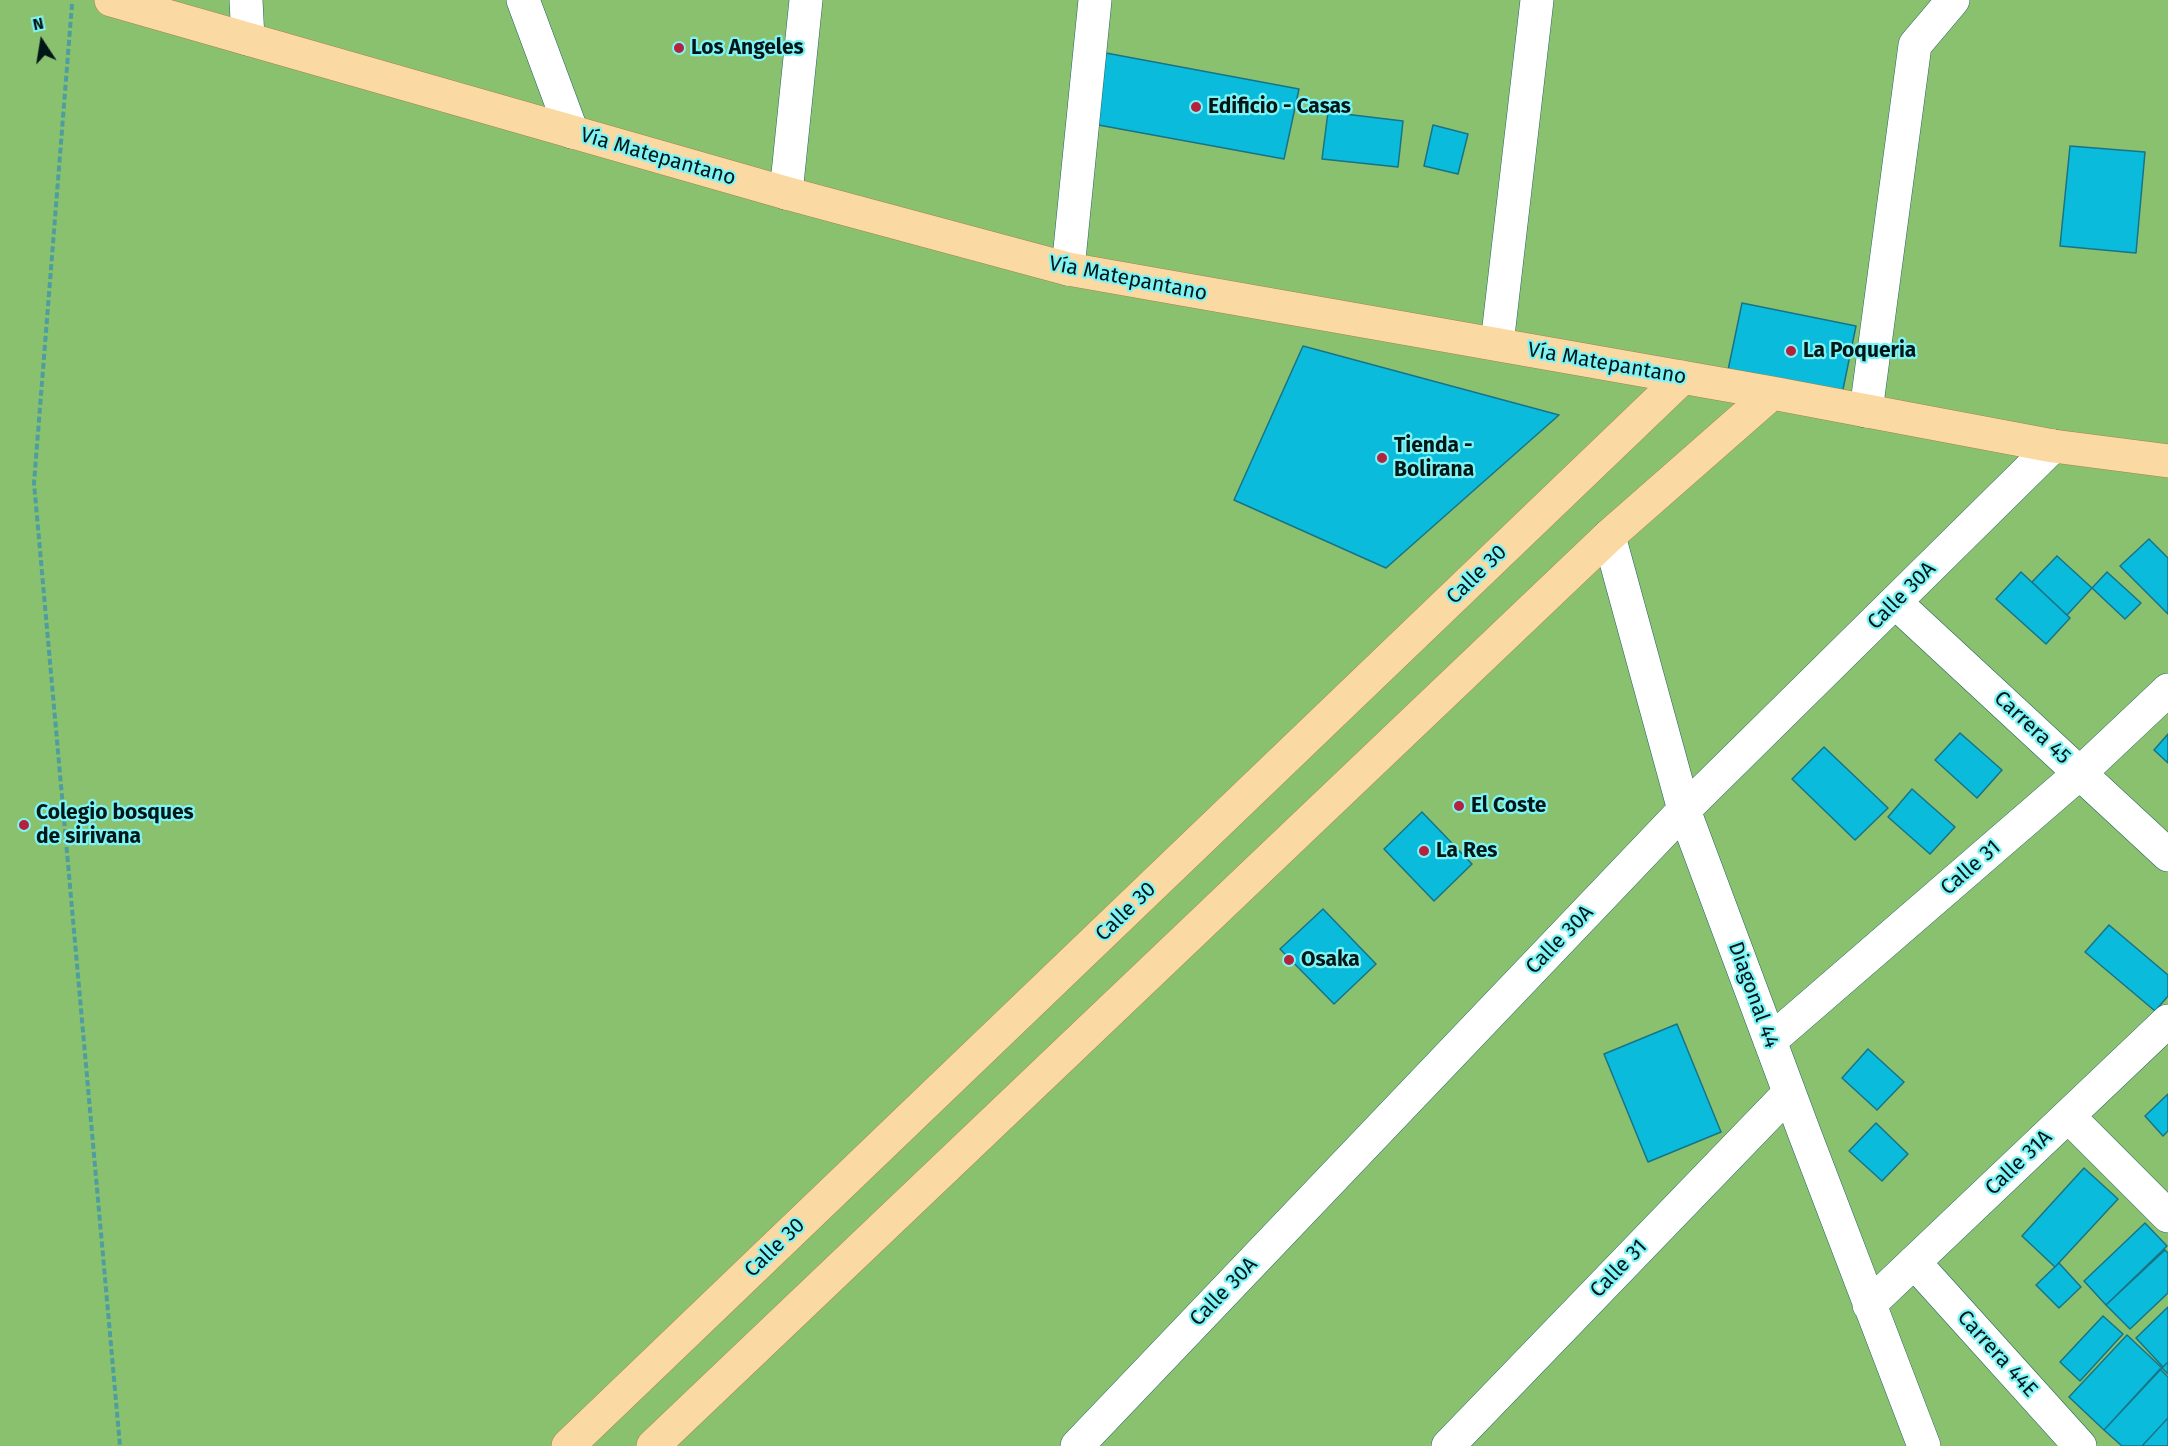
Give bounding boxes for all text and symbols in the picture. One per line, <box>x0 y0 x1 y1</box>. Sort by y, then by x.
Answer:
north arrow <box>12 12 72 72</box>
text: N <box>31 14 45 34</box>
place label: Los Angeles <box>691 35 804 61</box>
marker: Los Angeles <box>672 41 686 55</box>
place label: Edificio - Casas <box>1208 94 1351 120</box>
marker: Edificio - Casas <box>1189 100 1203 114</box>
street label: Vía Matepantano <box>577 123 739 191</box>
street label: Vía Matepantano <box>1047 251 1209 307</box>
street label: Vía Matepantano <box>1526 338 1688 390</box>
place label: La Poqueria <box>1803 338 1916 364</box>
marker: La Poqueria <box>1784 344 1798 358</box>
place label: Tienda - Bolirana <box>1394 433 1474 483</box>
marker: Tienda - Bolirana <box>1375 451 1389 465</box>
street label: Calle 30 <box>1442 540 1512 610</box>
street label: Calle 30A <box>1863 557 1941 635</box>
street label: Carrera 45 <box>1988 686 2076 770</box>
place label: El Coste <box>1471 793 1546 819</box>
marker: El Coste <box>1452 799 1466 813</box>
place label: Colegio bosques de sirivana <box>36 800 194 850</box>
marker: Colegio bosques de sirivana <box>17 818 31 832</box>
street label: Calle 31 <box>1936 835 2006 901</box>
place label: La Res <box>1436 838 1497 864</box>
marker: La Res <box>1417 844 1431 858</box>
street label: Calle 30 <box>1091 877 1161 947</box>
street label: Calle 30A <box>1521 900 1599 980</box>
street label: Diagonal 44 <box>1722 938 1784 1052</box>
place label: Osaka <box>1301 947 1360 973</box>
marker: Osaka <box>1282 953 1296 967</box>
street label: Calle 31A <box>1980 1125 2058 1201</box>
street label: Calle 30 <box>740 1213 810 1283</box>
street label: Calle 31 <box>1585 1235 1653 1303</box>
street label: Calle 30A <box>1185 1252 1263 1332</box>
street label: Carrera 44E <box>1952 1305 2042 1403</box>

